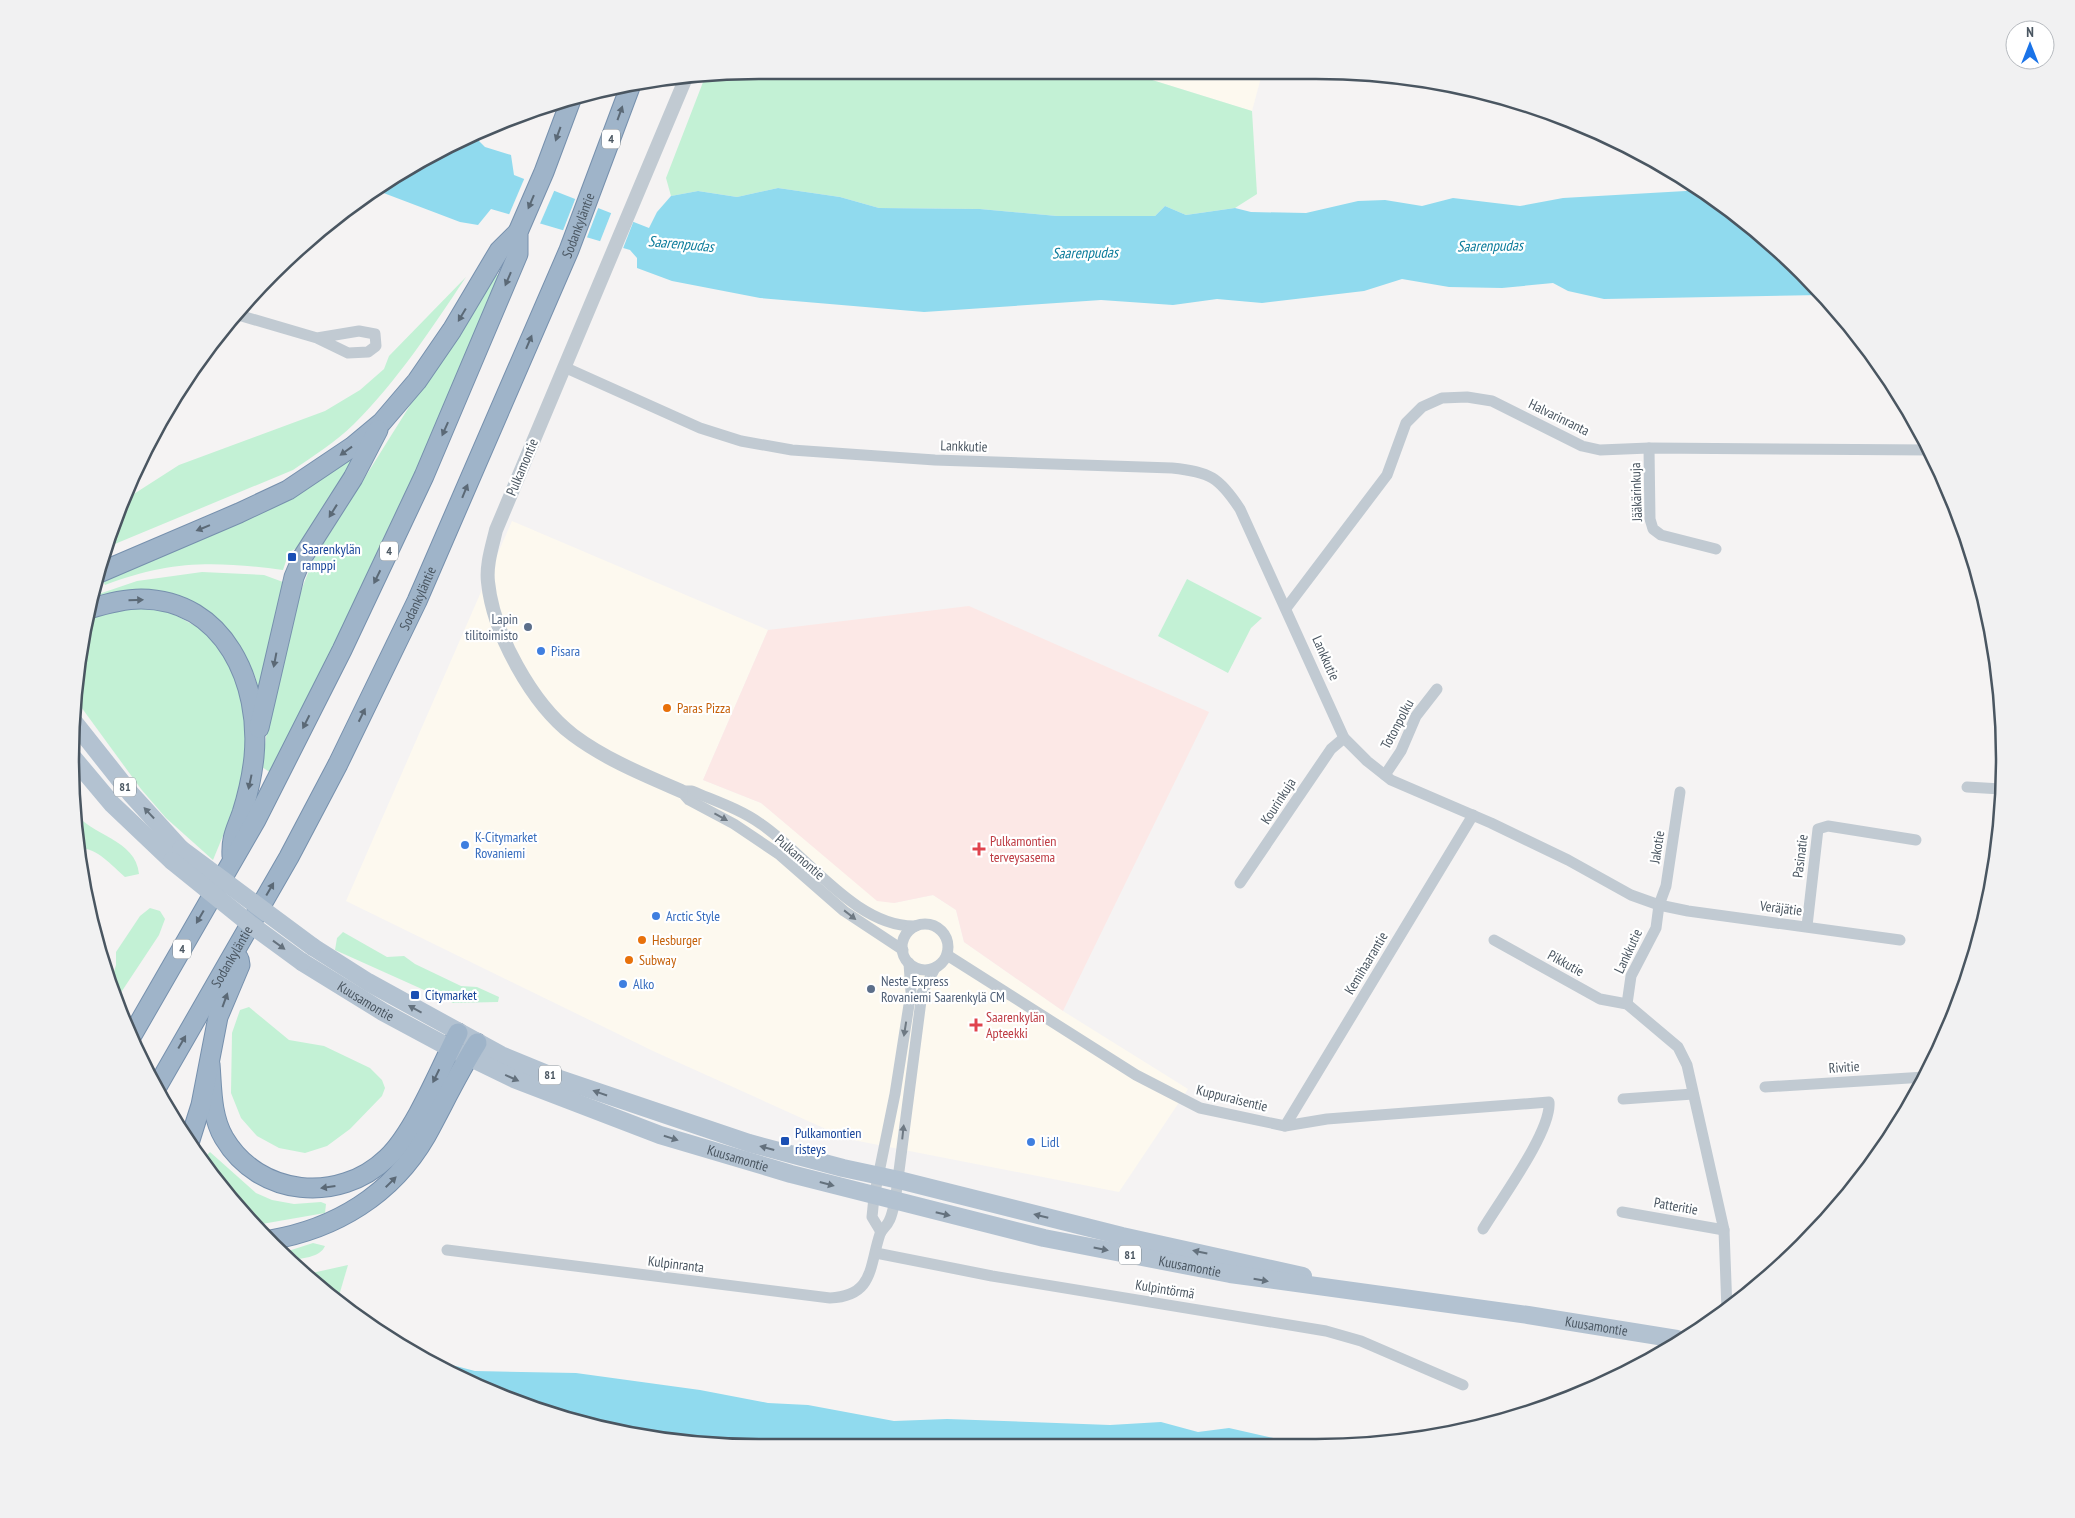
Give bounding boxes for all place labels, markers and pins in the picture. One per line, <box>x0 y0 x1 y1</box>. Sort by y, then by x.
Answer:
place label: Saarenkylän ramppi <box>302 540 361 574</box>
marker: Saarenkylän ramppi <box>286 551 298 563</box>
place label: Lapin tilitoimisto <box>465 610 518 644</box>
marker: Lapin tilitoimisto <box>522 621 534 633</box>
place label: Pisara <box>551 642 580 660</box>
marker: Pisara <box>535 645 547 657</box>
place label: Paras Pizza <box>677 699 731 717</box>
marker: Paras Pizza <box>661 702 673 714</box>
place label: K-Citymarket Rovaniemi <box>475 828 537 862</box>
place label: Pulkamontien terveysasema <box>990 832 1056 866</box>
marker: K-Citymarket Rovaniemi <box>459 839 471 851</box>
marker: Pulkamontien terveysasema <box>972 842 986 856</box>
place label: Arctic Style <box>666 907 720 925</box>
marker: Arctic Style <box>650 910 662 922</box>
place label: Hesburger <box>652 931 702 949</box>
marker: Hesburger <box>636 934 648 946</box>
place label: Subway <box>639 951 677 969</box>
marker: Subway <box>623 954 635 966</box>
place label: Neste Express Rovaniemi Saarenkylä CM <box>881 972 1005 1006</box>
place label: Alko <box>633 975 654 993</box>
marker: Alko <box>617 978 629 990</box>
marker: Neste Express Rovaniemi Saarenkylä CM <box>865 983 877 995</box>
place label: Citymarket <box>425 986 477 1004</box>
marker: Citymarket <box>409 989 421 1001</box>
place label: Saarenkylän Apteekki <box>986 1008 1045 1042</box>
marker: Saarenkylän Apteekki <box>970 1019 982 1031</box>
place label: Pulkamontien risteys <box>795 1124 861 1158</box>
place label: Lidl <box>1041 1133 1060 1151</box>
marker: Pulkamontien risteys <box>779 1135 791 1147</box>
marker: Lidl <box>1025 1136 1037 1148</box>

